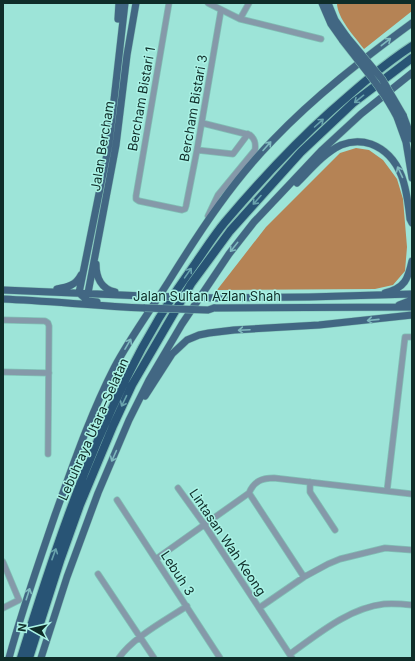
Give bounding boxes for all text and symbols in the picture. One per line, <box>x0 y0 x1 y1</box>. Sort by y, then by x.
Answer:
one-way arrow <box>381 38 392 47</box>
street label: Bercham Bistari 1 <box>124 46 158 152</box>
street label: Bercham Bistari 3 <box>176 53 210 163</box>
one-way arrow <box>354 94 365 103</box>
street label: Jalan Bercham <box>87 100 117 192</box>
one-way arrow <box>313 118 324 127</box>
one-way arrow <box>262 141 272 151</box>
one-way arrow <box>396 167 403 179</box>
one-way arrow <box>252 195 261 205</box>
one-way arrow <box>230 241 239 252</box>
one-way arrow <box>184 268 192 279</box>
street label: Jalan Sultan Azlan Shah <box>133 288 281 304</box>
one-way arrow <box>367 316 380 323</box>
one-way arrow <box>238 326 251 333</box>
one-way arrow <box>125 338 133 350</box>
street label: Lebuhraya Utara–Selatan <box>54 355 132 503</box>
one-way arrow <box>120 395 127 407</box>
one-way arrow <box>110 450 117 462</box>
street label: Lintasan Wah Keong <box>186 486 270 598</box>
one-way arrow <box>51 548 58 561</box>
street label: Lebuh 3 <box>158 548 198 598</box>
one-way arrow <box>25 588 33 600</box>
north arrow <box>12 609 52 649</box>
text: N <box>15 622 30 633</box>

